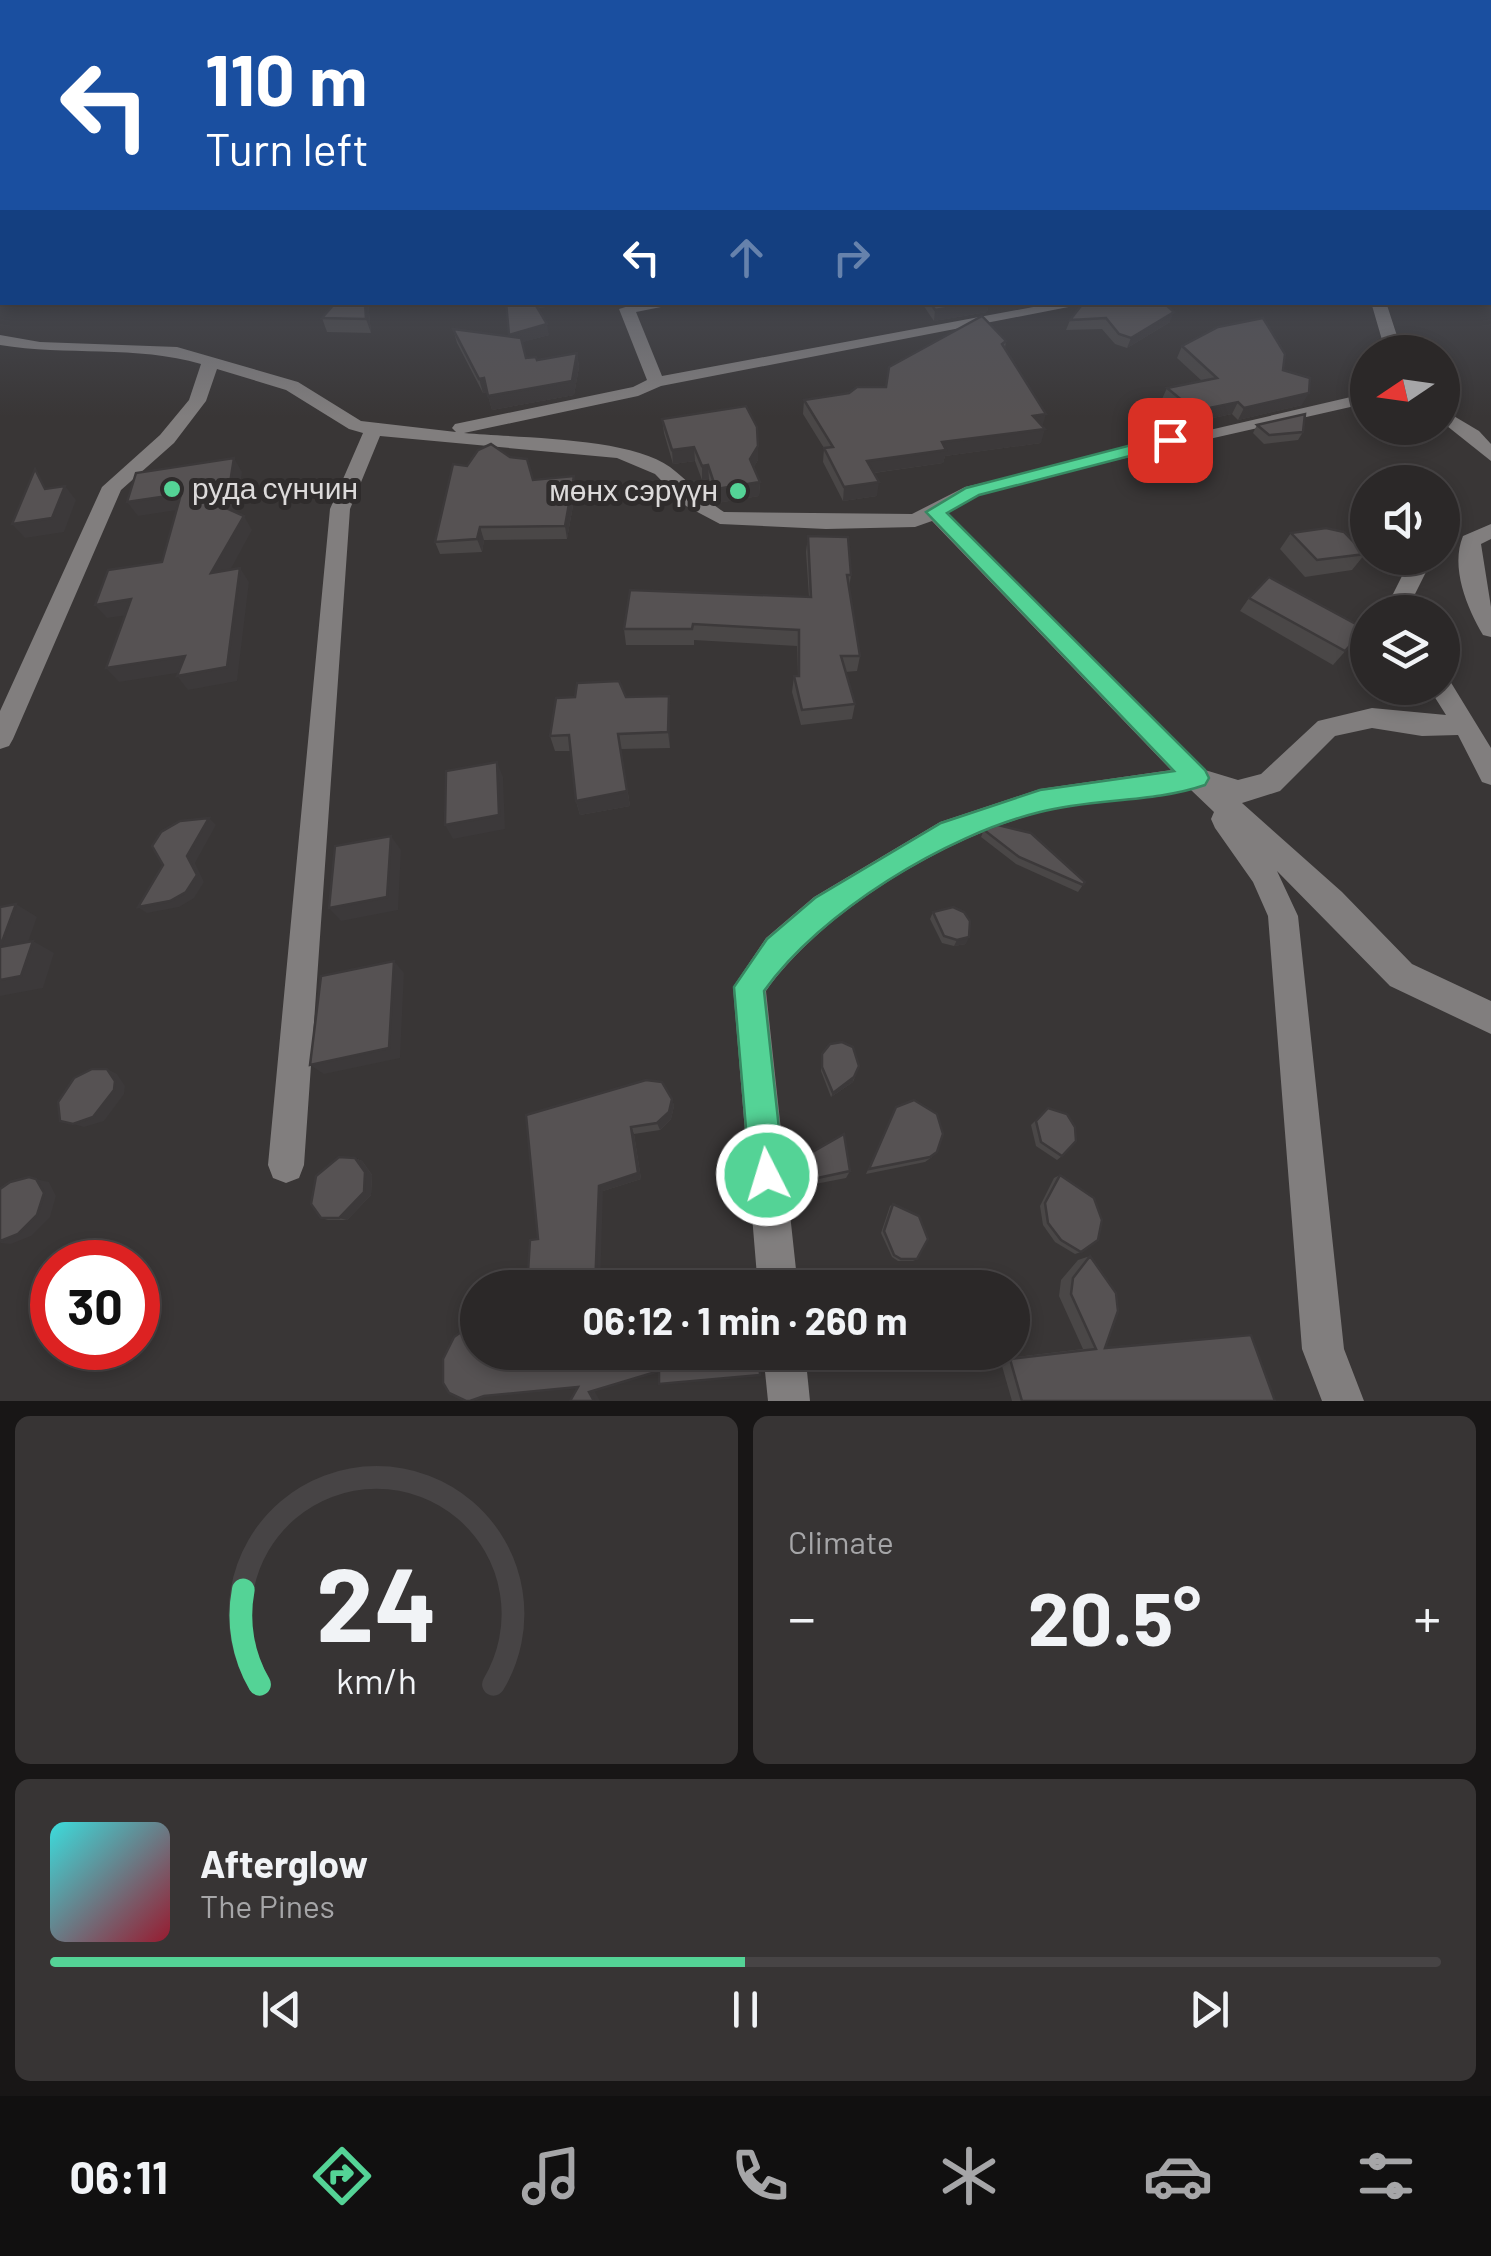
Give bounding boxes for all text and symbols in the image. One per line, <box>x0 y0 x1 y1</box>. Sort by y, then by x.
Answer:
text: 110 m <box>205 36 367 120</box>
icon: left <box>40 40 170 170</box>
text: Turn left <box>205 121 369 175</box>
icon: left <box>614 230 669 285</box>
icon: ahead <box>719 230 774 285</box>
icon: right <box>824 230 879 285</box>
north arrow <box>1350 335 1460 445</box>
map controls <box>1350 335 1460 705</box>
pin <box>1128 398 1213 483</box>
icon: arrive <box>1143 413 1198 468</box>
button: sound <box>1350 465 1460 575</box>
place label: руда сүнчин <box>192 469 358 505</box>
place label: мөнх сэрүүн <box>549 471 718 507</box>
marker: руда сүнчин <box>161 478 183 500</box>
marker: мөнх сэрүүн <box>727 480 749 502</box>
button: layers <box>1350 595 1460 705</box>
position arrow <box>715 1123 819 1227</box>
speed limit sign: 30 <box>30 1240 160 1370</box>
text: 06:12 · 1 min · 260 m <box>583 1297 907 1343</box>
text: Climate <box>788 1522 894 1560</box>
text: 24 <box>316 1538 437 1663</box>
text: 20.5° <box>1028 1571 1201 1661</box>
text: − <box>788 1583 816 1649</box>
text: + <box>1413 1583 1441 1649</box>
text: km/h <box>336 1658 417 1701</box>
text: Afterglow <box>200 1840 368 1886</box>
text: The Pines <box>200 1886 335 1924</box>
icon: previous <box>254 1982 309 2037</box>
icon: pause <box>718 1982 773 2037</box>
icon: next <box>1182 1982 1237 2037</box>
icon: directions <box>307 2141 377 2211</box>
icon: music <box>516 2141 586 2211</box>
icon: phone <box>725 2141 795 2211</box>
icon: climate <box>934 2141 1004 2211</box>
icon: car <box>1143 2141 1213 2211</box>
icon: filters <box>1351 2141 1421 2211</box>
text: 06:11 <box>69 2149 168 2203</box>

